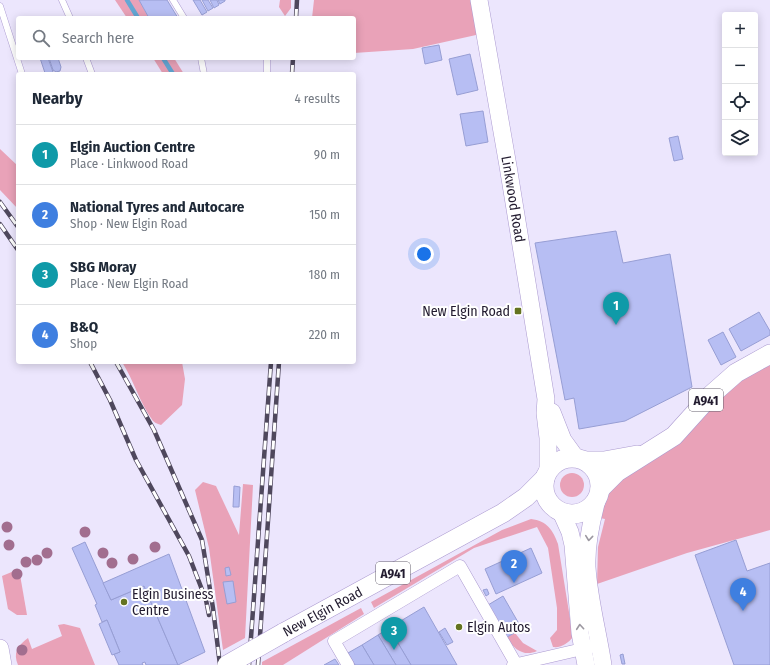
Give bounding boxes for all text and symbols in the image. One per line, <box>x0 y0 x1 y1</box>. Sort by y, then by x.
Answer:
map controls <box>722 12 758 156</box>
button: + <box>722 12 758 48</box>
search box <box>16 16 356 60</box>
icon: search <box>30 27 52 49</box>
text: Search here <box>62 29 134 47</box>
button: − <box>722 48 758 84</box>
button: locate <box>722 84 758 120</box>
text: Nearby <box>32 88 83 109</box>
text: 4 results <box>294 91 340 106</box>
button: layers <box>722 120 758 156</box>
text: Elgin Auction Centre <box>70 138 195 156</box>
text: 1 <box>42 147 48 162</box>
text: 90 m <box>314 147 340 162</box>
street label: Linkwood Road <box>498 154 529 244</box>
text: Place · Linkwood Road <box>70 156 188 171</box>
text: National Tyres and Autocare <box>70 198 244 216</box>
text: 2 <box>42 207 48 222</box>
text: 150 m <box>309 207 340 222</box>
text: Shop · New Elgin Road <box>70 216 187 231</box>
your location <box>414 244 434 264</box>
text: SBG Moray <box>70 258 136 276</box>
text: 3 <box>42 267 48 282</box>
text: 180 m <box>309 267 340 282</box>
text: Place · New Elgin Road <box>70 276 189 291</box>
pin: 1 <box>603 292 629 325</box>
place label: New Elgin Road <box>422 303 510 320</box>
marker: New Elgin Road <box>513 306 523 316</box>
text: B&Q <box>70 318 98 336</box>
text: 4 <box>42 327 48 342</box>
text: 220 m <box>309 327 340 342</box>
text: Shop <box>70 336 97 351</box>
road number: A941 <box>689 389 723 411</box>
one-way arrow <box>585 535 594 541</box>
pin: 2 <box>501 550 527 583</box>
road number: A941 <box>376 562 410 584</box>
pin: 4 <box>730 578 756 611</box>
street label: New Elgin Road <box>280 583 365 640</box>
place label: Elgin Business Centre <box>132 586 214 619</box>
marker: Elgin Business Centre <box>119 597 129 607</box>
pin: 3 <box>381 617 407 650</box>
place label: Elgin Autos <box>467 619 530 636</box>
marker: Elgin Autos <box>454 622 464 632</box>
one-way arrow <box>575 623 584 630</box>

